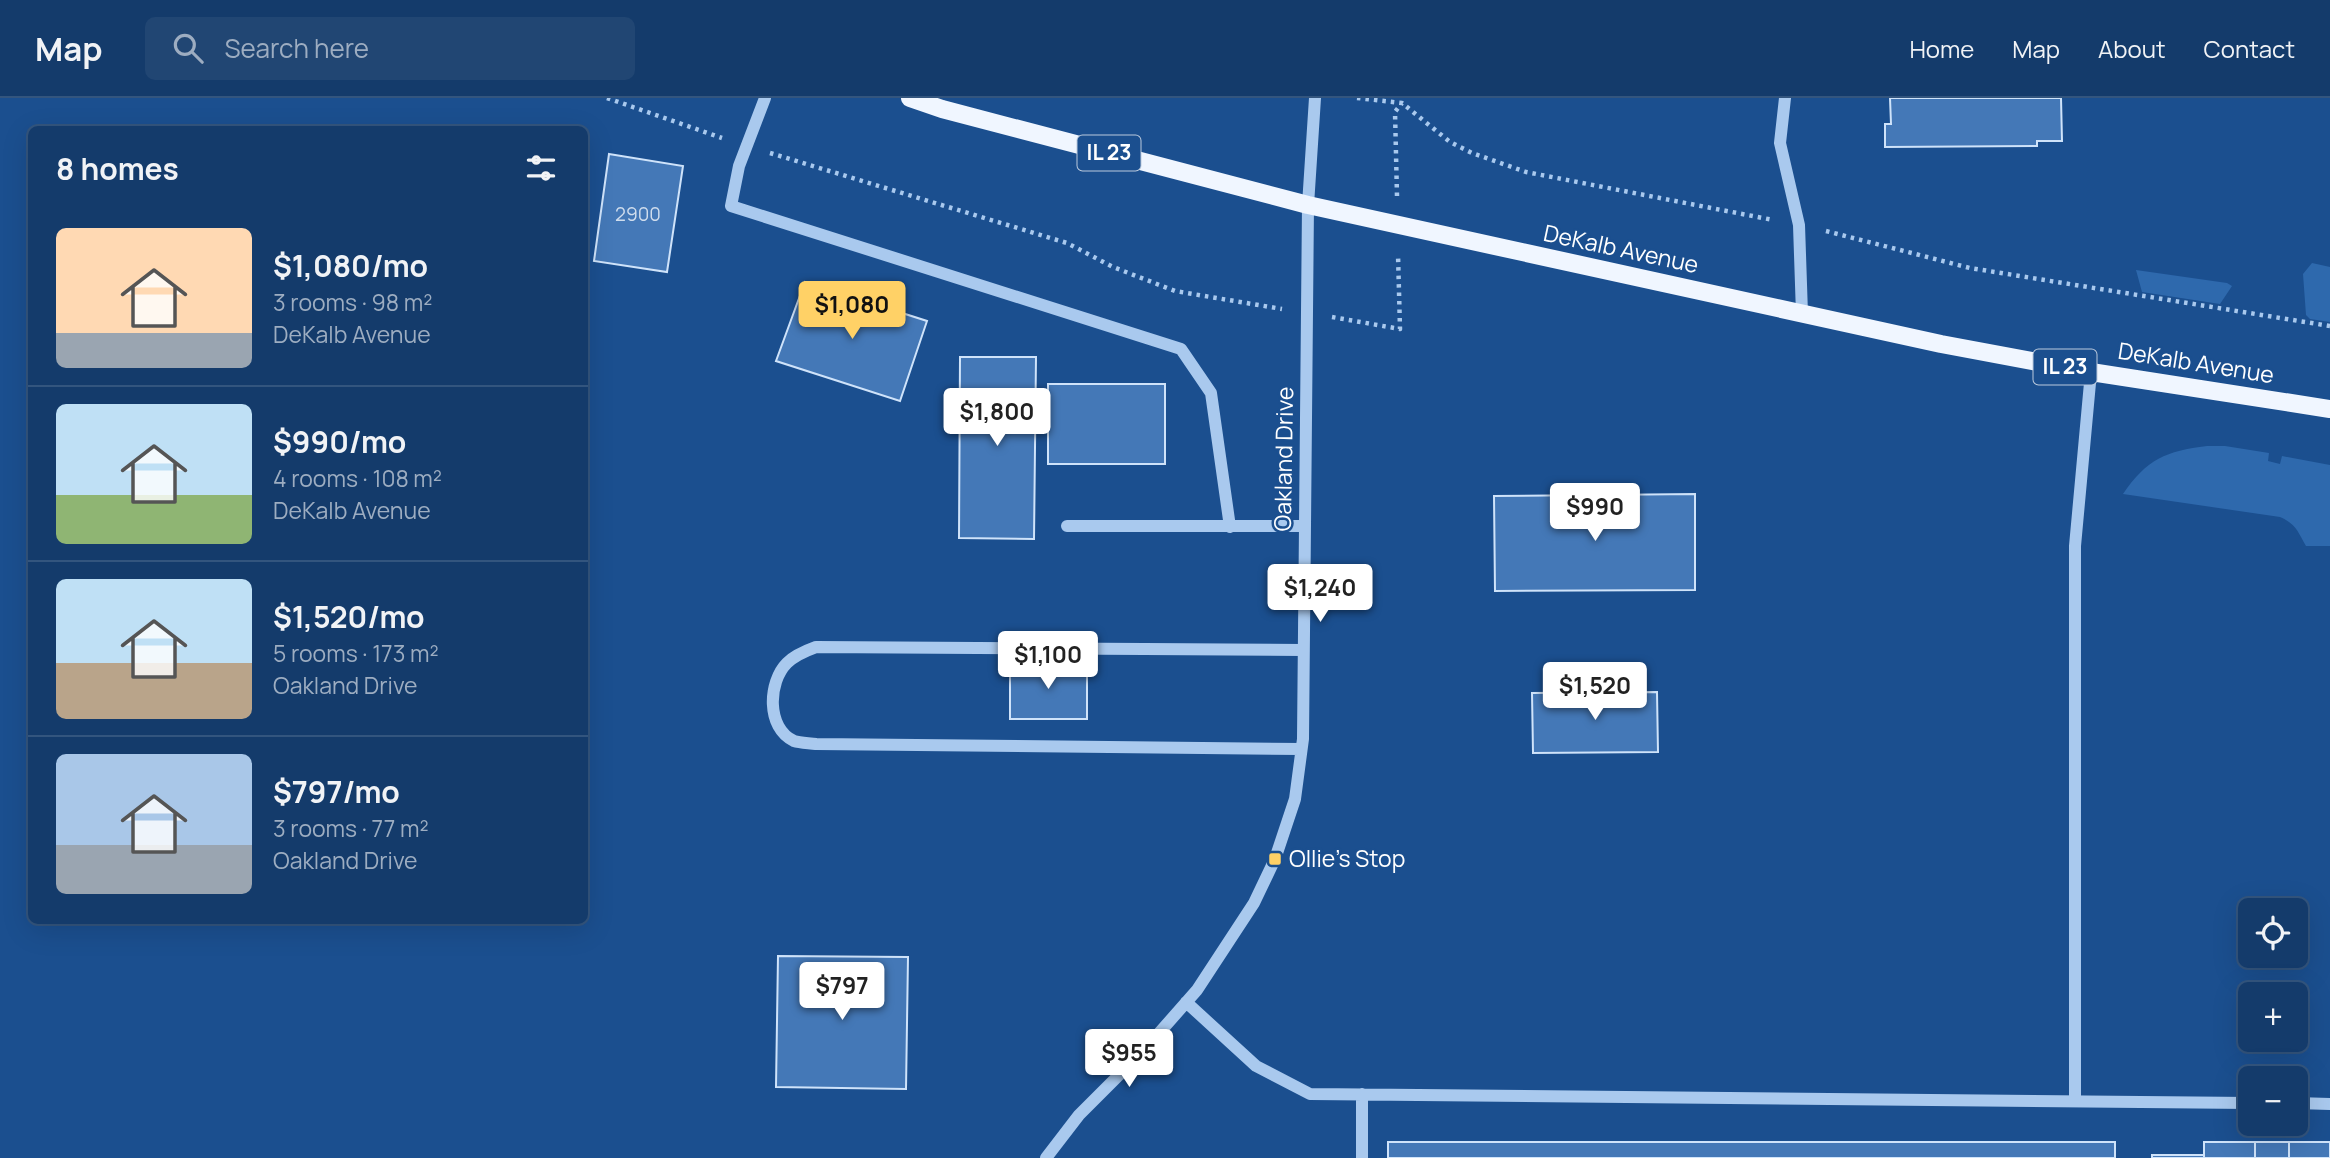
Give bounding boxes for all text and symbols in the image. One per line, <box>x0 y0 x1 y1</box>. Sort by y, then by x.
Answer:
search box <box>145 17 635 80</box>
text: Map <box>35 26 103 71</box>
icon: search <box>169 29 207 67</box>
text: Search here <box>225 30 369 66</box>
text: Home <box>1909 32 1974 65</box>
text: Map <box>2012 32 2060 65</box>
text: About <box>2098 32 2166 65</box>
text: Contact <box>2204 32 2295 65</box>
road number: IL 23 <box>1078 136 1140 170</box>
text: 8 homes <box>56 148 179 189</box>
icon: filters <box>522 149 560 187</box>
house number: 2900 <box>615 201 661 227</box>
street label: DeKalb Avenue <box>1541 216 1702 280</box>
text: $1,080/mo <box>273 245 428 286</box>
icon: home <box>112 256 196 340</box>
pin: $1,080 <box>795 282 909 341</box>
text: 3 rooms · 98 m² <box>273 286 433 318</box>
text: $1,080 <box>815 288 889 320</box>
text: DeKalb Avenue <box>273 318 431 350</box>
street label: DeKalb Avenue <box>2116 334 2277 390</box>
road number: IL 23 <box>2034 350 2096 384</box>
street label: Oakland Drive <box>1266 386 1300 532</box>
pin: $1,800 <box>940 388 1054 448</box>
text: $1,800 <box>960 395 1034 427</box>
text: $990/mo <box>273 421 406 462</box>
icon: home <box>112 432 196 516</box>
text: 4 rooms · 108 m² <box>273 462 442 494</box>
pin: $990 <box>1554 484 1636 543</box>
text: $990 <box>1566 490 1624 522</box>
text: DeKalb Avenue <box>273 494 431 526</box>
pin: $1,240 <box>1263 564 1377 624</box>
text: $1,240 <box>1284 571 1356 603</box>
text: $1,520/mo <box>273 596 425 637</box>
icon: home <box>112 607 196 691</box>
pin: $1,100 <box>991 632 1105 691</box>
text: 5 rooms · 173 m² <box>273 637 439 669</box>
text: $1,100 <box>1014 638 1082 670</box>
pin: $1,520 <box>1538 662 1652 722</box>
text: Oakland Drive <box>273 669 418 701</box>
text: $1,520 <box>1559 669 1631 701</box>
text: $797/mo <box>273 771 400 812</box>
icon: home <box>112 782 196 866</box>
text: 3 rooms · 77 m² <box>273 812 429 844</box>
place label: Ollie's Stop <box>1289 842 1405 874</box>
text: Oakland Drive <box>273 844 418 876</box>
marker: Ollie's Stop <box>1267 851 1283 867</box>
map controls <box>2238 898 2308 1136</box>
button: locate <box>2238 898 2308 968</box>
pin: $797 <box>801 962 883 1022</box>
text: $797 <box>815 969 869 1001</box>
button: + <box>2238 982 2308 1052</box>
pin: $955 <box>1088 1030 1170 1089</box>
text: $955 <box>1101 1036 1157 1068</box>
button: − <box>2238 1066 2308 1136</box>

